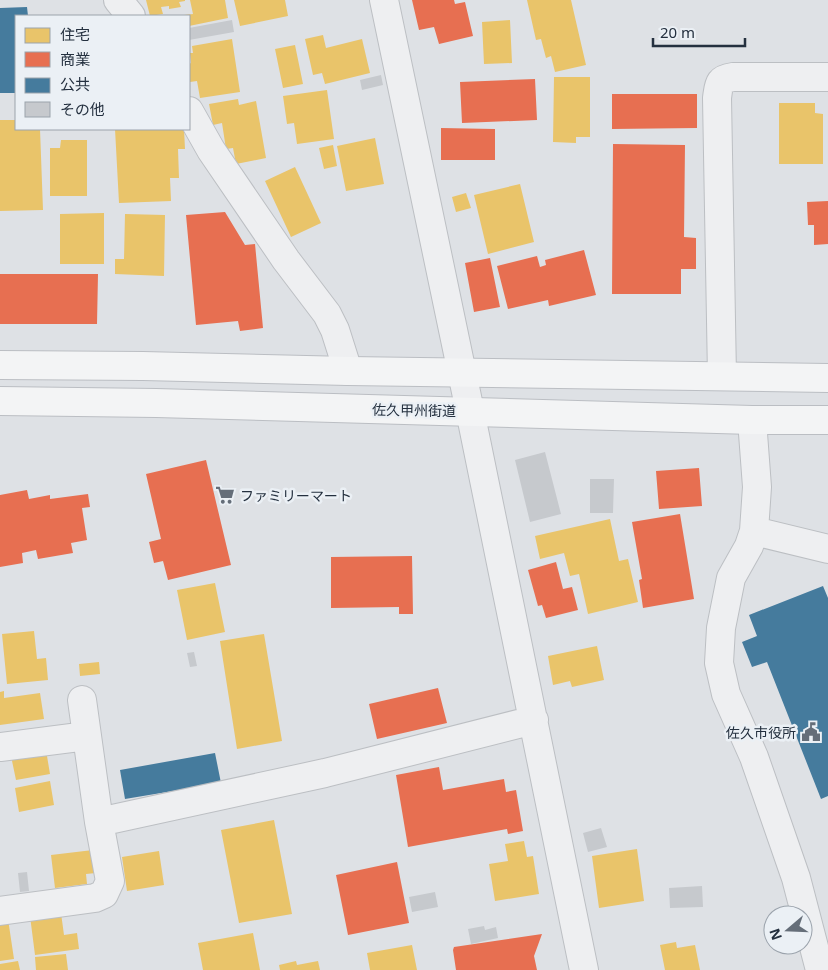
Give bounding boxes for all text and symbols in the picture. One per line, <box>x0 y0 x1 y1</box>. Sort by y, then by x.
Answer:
legend <box>15 15 190 130</box>
scale bar <box>653 15 746 47</box>
text: 20 m <box>660 22 695 42</box>
text: 住宅 <box>60 24 90 44</box>
text: 商業 <box>60 49 90 69</box>
text: 公共 <box>60 74 90 94</box>
text: その他 <box>60 99 105 119</box>
street label: 佐久甲州街道 <box>372 400 456 420</box>
supermarket icon: ファミリーマート <box>214 484 236 506</box>
place label: ファミリーマート <box>240 486 352 505</box>
public building icon: 佐久市役所 <box>800 721 822 743</box>
place label: 佐久市役所 <box>726 723 796 742</box>
north arrow <box>763 905 813 955</box>
text: N <box>764 926 786 943</box>

